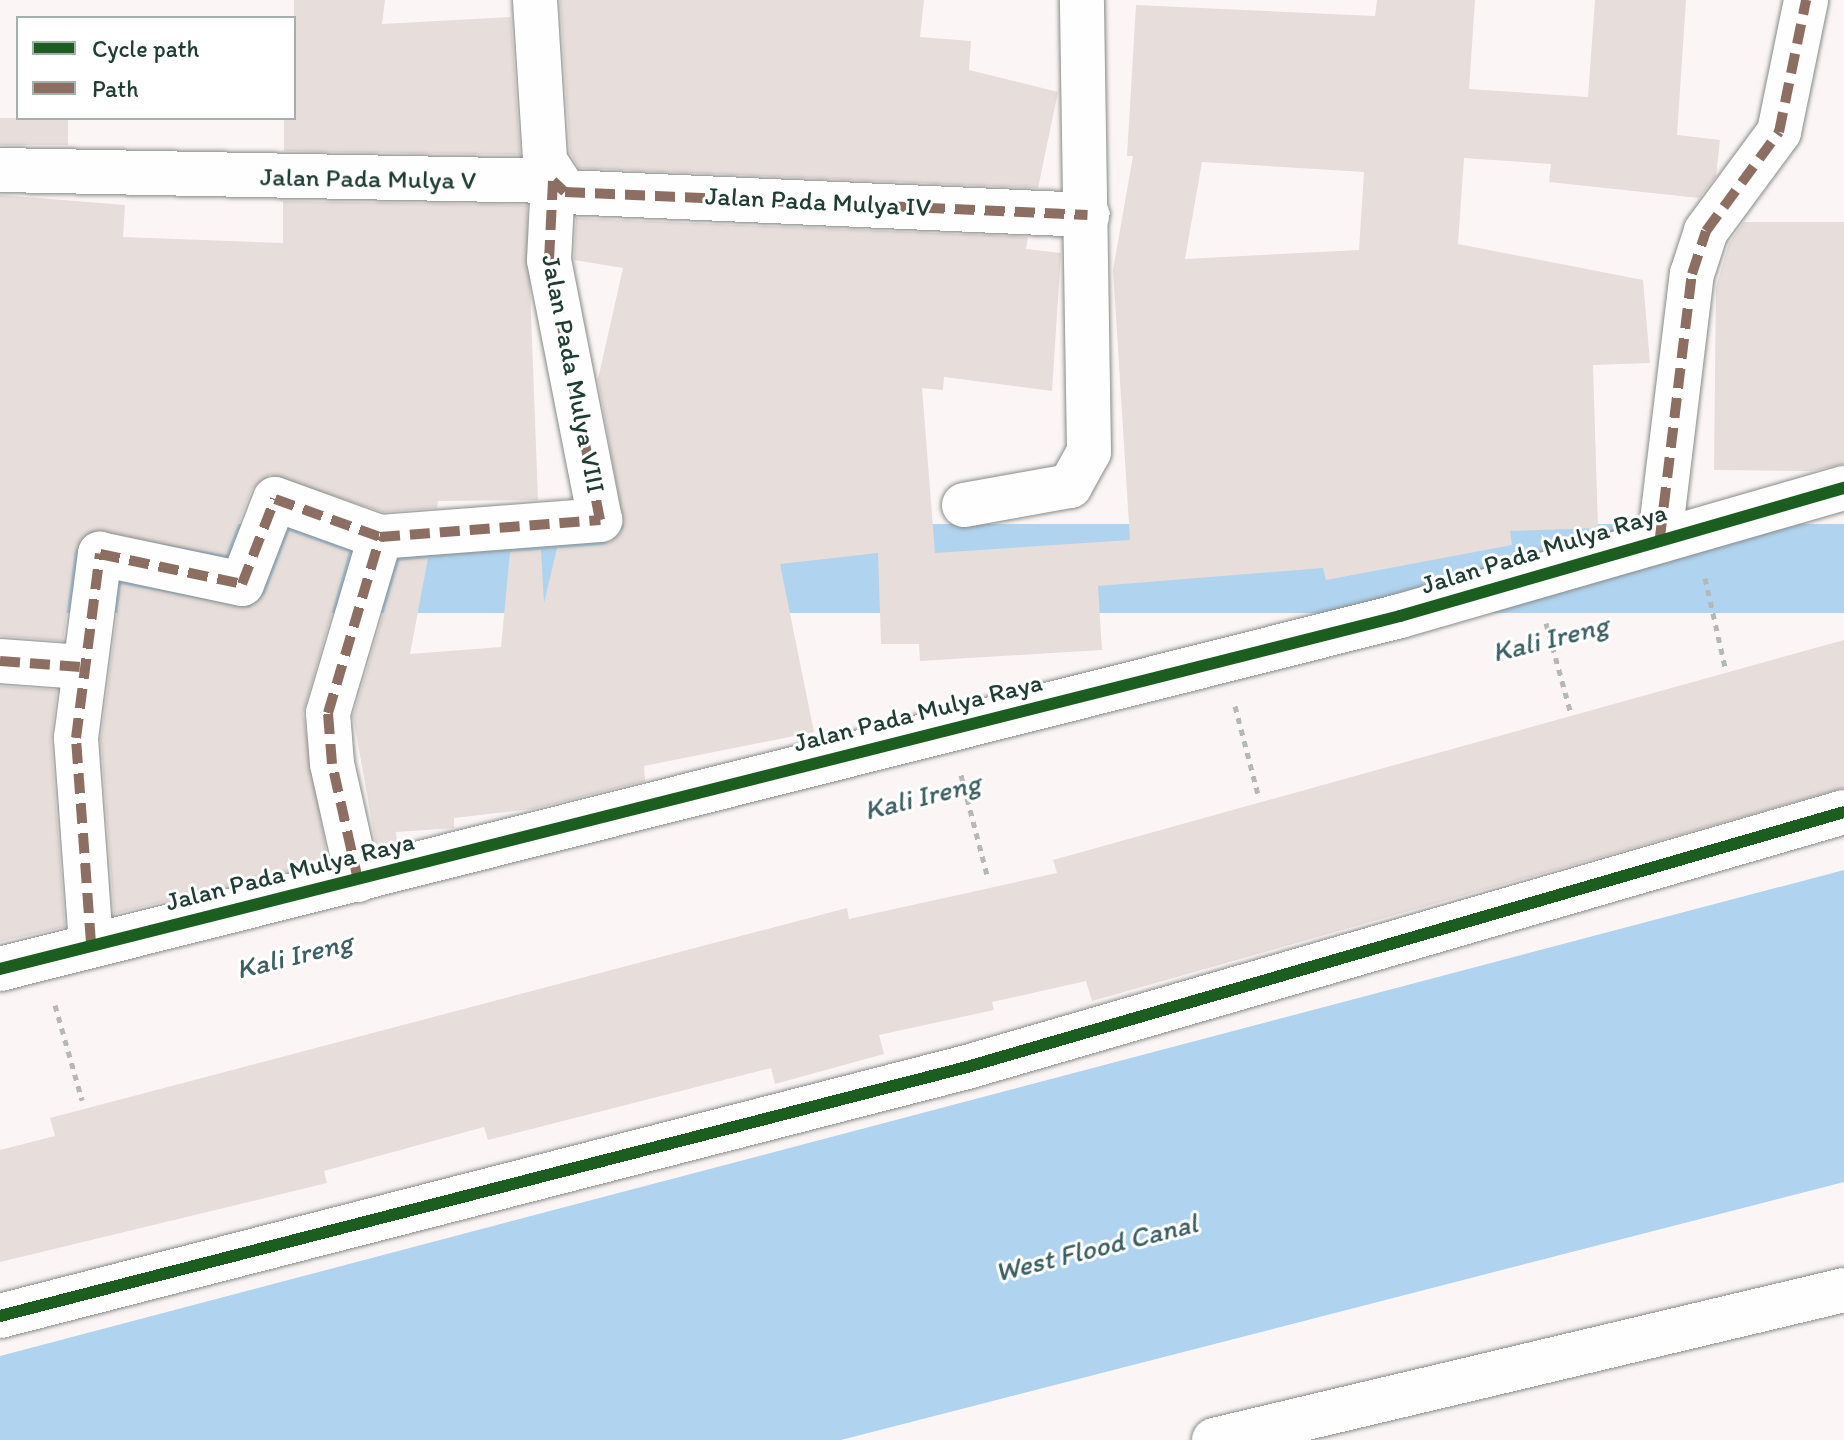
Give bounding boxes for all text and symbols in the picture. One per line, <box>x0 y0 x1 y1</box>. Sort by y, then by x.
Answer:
legend <box>16 16 296 120</box>
text: Cycle path <box>92 34 199 63</box>
text: Path <box>92 74 139 103</box>
street label: Jalan Pada Mulya V <box>261 162 475 196</box>
street label: Jalan Pada Mulya IV <box>705 181 931 223</box>
street label: Jalan Pada Mulya VIII <box>535 253 611 495</box>
street label: Jalan Pada Mulya Raya <box>1418 497 1670 601</box>
water label: Kali Ireng <box>1489 607 1611 669</box>
street label: Jalan Pada Mulya Raya <box>791 667 1045 759</box>
water label: Kali Ireng <box>861 765 983 827</box>
street label: Jalan Pada Mulya Raya <box>163 826 417 918</box>
water label: Kali Ireng <box>233 924 355 986</box>
water label: West Flood Canal <box>991 1206 1201 1288</box>

